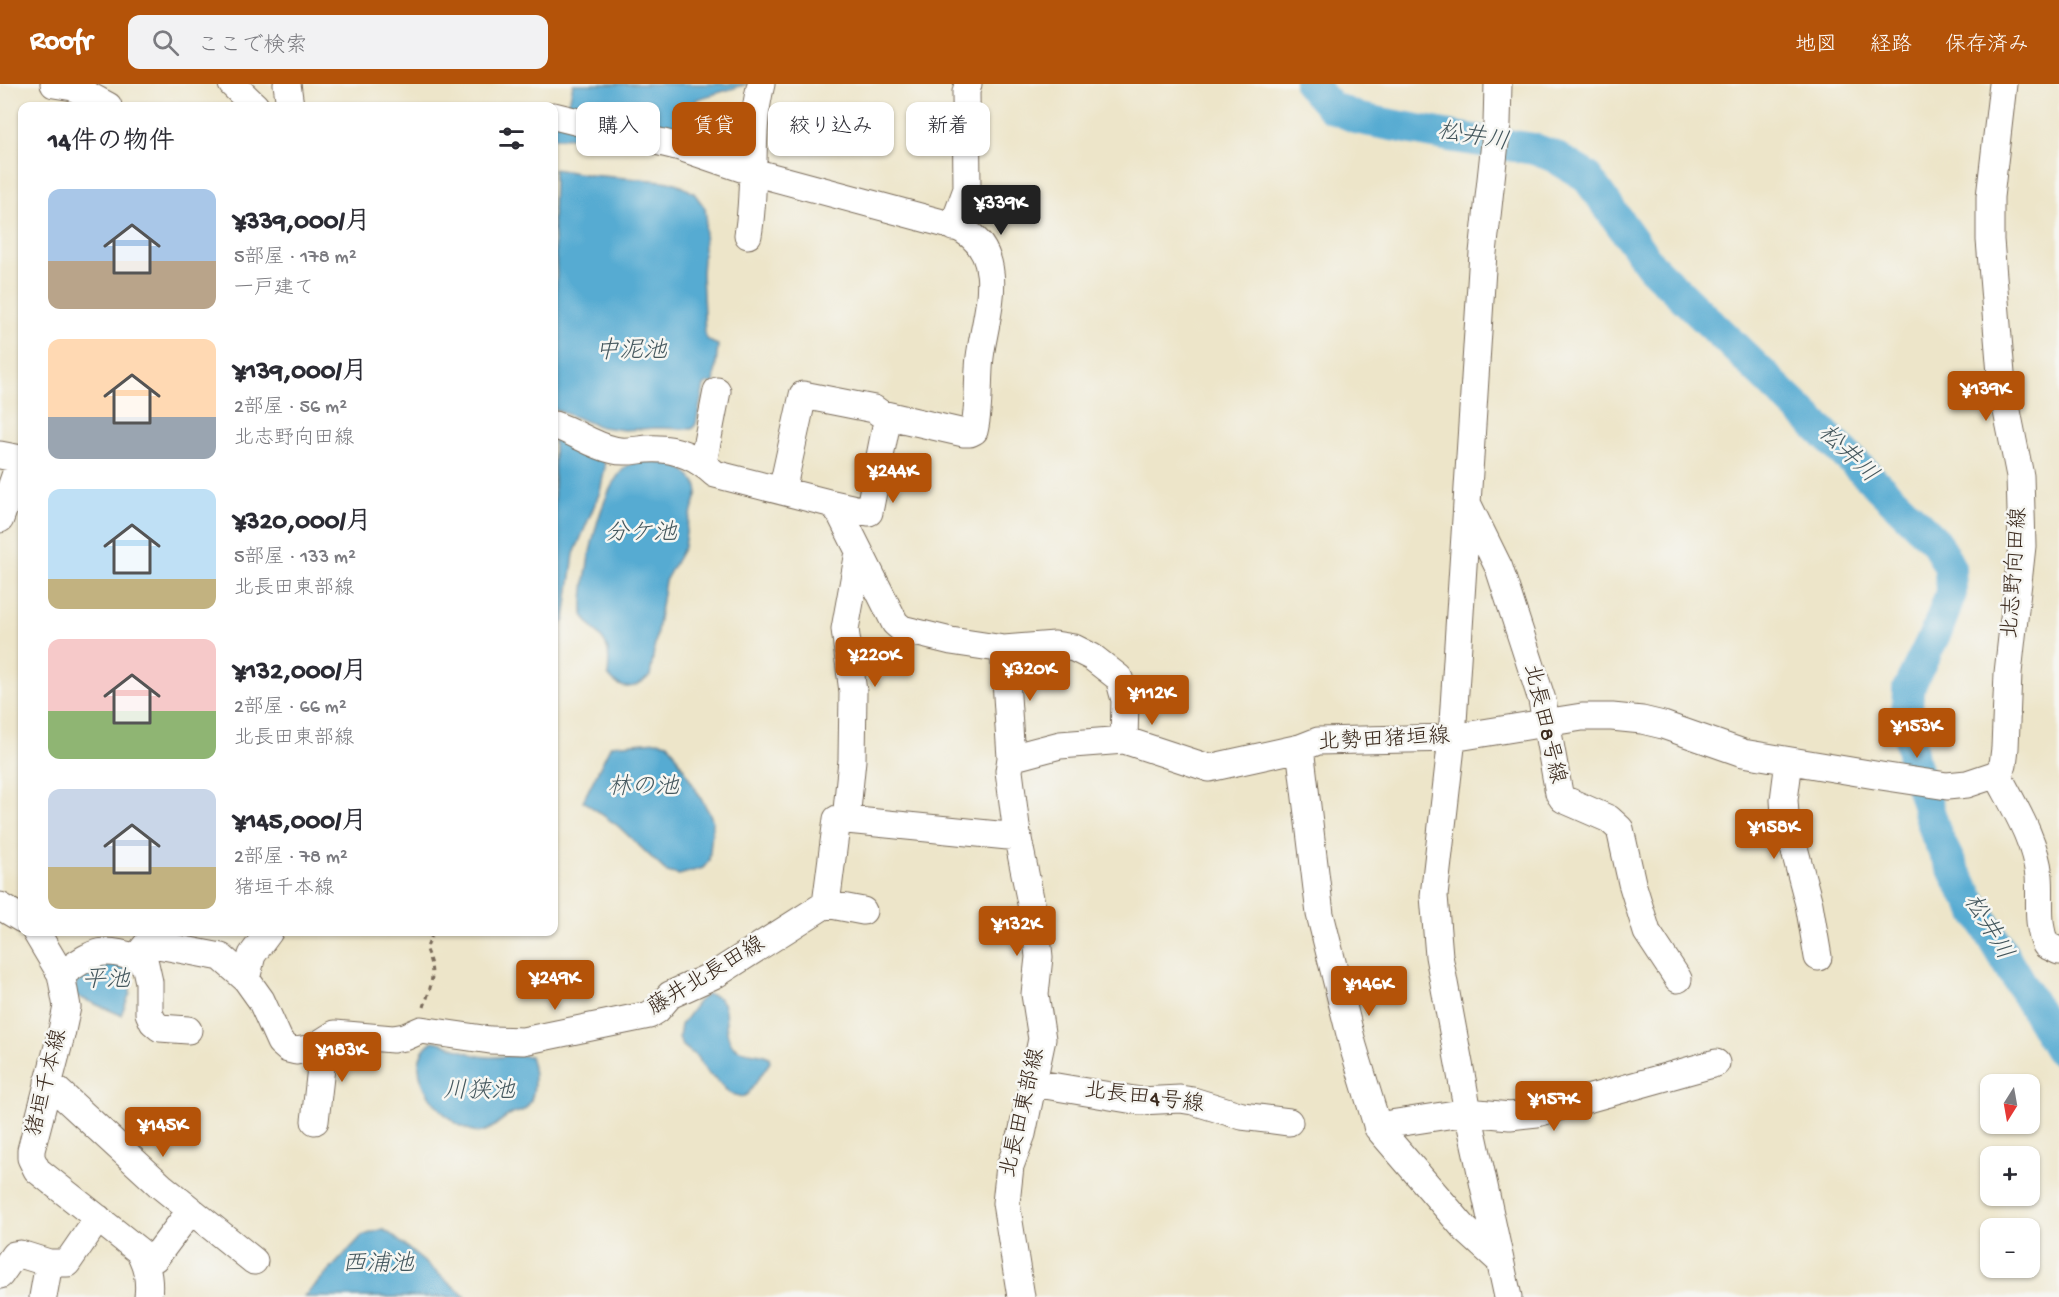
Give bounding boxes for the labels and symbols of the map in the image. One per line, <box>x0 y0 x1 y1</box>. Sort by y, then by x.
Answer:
water label: 松井川 <box>1435 116 1511 159</box>
pin: ¥339K <box>959 185 1043 236</box>
water label: 中泥池 <box>595 337 668 367</box>
pin: ¥139K <box>1944 371 2028 422</box>
water label: 松井川 <box>1811 419 1884 490</box>
pin: ¥244K <box>851 453 935 504</box>
street label: 北志野向田線 <box>1997 506 2034 640</box>
water label: 分ケ池 <box>605 520 678 549</box>
pin: ¥220K <box>833 637 917 688</box>
pin: ¥320K <box>988 651 1072 702</box>
street label: 北長田8号線 <box>1517 661 1570 786</box>
pin: ¥112K <box>1110 675 1194 726</box>
pin: ¥153K <box>1875 708 1959 759</box>
street label: 北勢田猪垣線 <box>1317 724 1451 757</box>
water label: 林の池 <box>607 773 680 803</box>
pin: ¥158K <box>1732 809 1816 860</box>
water label: 松井川 <box>1956 889 2019 966</box>
pin: ¥132K <box>975 906 1059 957</box>
street label: 藤井北長田線 <box>643 930 770 1022</box>
pin: ¥249K <box>513 960 597 1011</box>
pin: ¥146K <box>1327 966 1411 1017</box>
water label: 平池 <box>82 967 131 996</box>
street label: 猪垣千本線 <box>21 1026 74 1140</box>
pin: ¥183K <box>300 1032 384 1083</box>
street label: 北長田東部線 <box>996 1046 1052 1180</box>
north arrow <box>1980 1074 2040 1134</box>
water label: 川狭池 <box>443 1078 516 1107</box>
street label: 北長田4号線 <box>1083 1078 1205 1119</box>
pin: ¥157K <box>1512 1081 1596 1132</box>
pin: ¥145K <box>121 1107 205 1158</box>
water label: 西浦池 <box>342 1250 415 1280</box>

